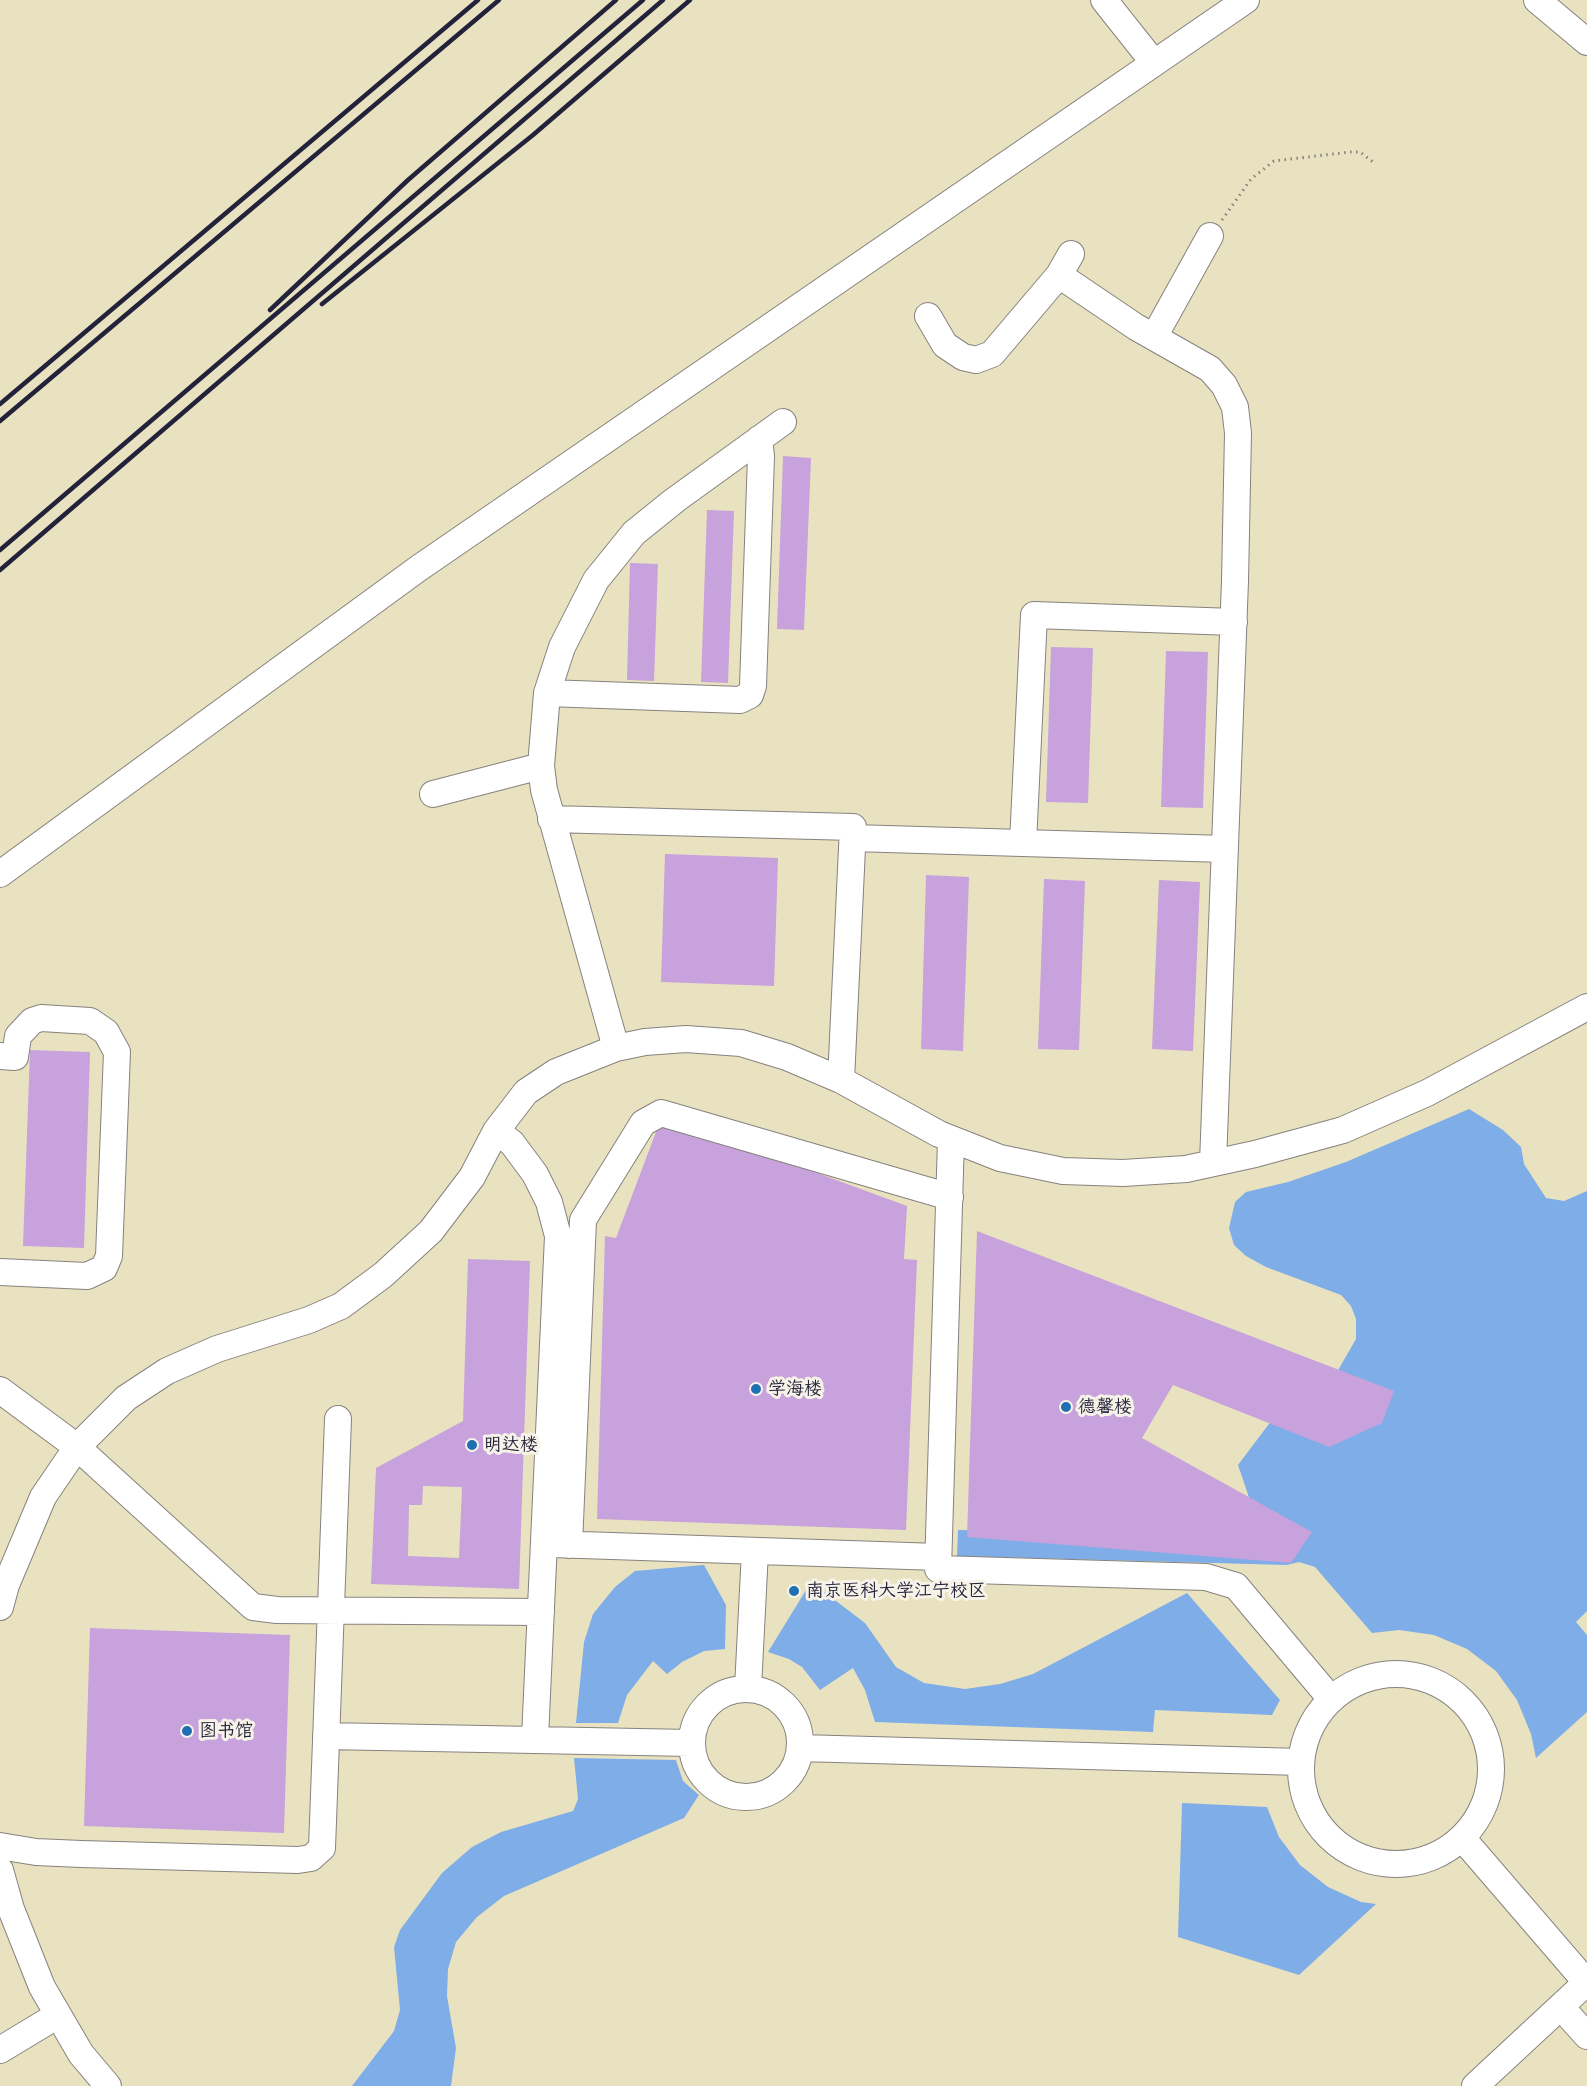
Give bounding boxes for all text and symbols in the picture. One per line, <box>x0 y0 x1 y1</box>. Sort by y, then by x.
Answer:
place label: 学海楼 <box>768 1378 822 1400</box>
marker: 学海楼 <box>749 1382 763 1396</box>
place label: 德馨楼 <box>1078 1396 1132 1418</box>
marker: 德馨楼 <box>1059 1400 1073 1414</box>
place label: 明达楼 <box>484 1434 538 1456</box>
marker: 明达楼 <box>465 1438 479 1452</box>
place label: 南京医科大学江宁校区 <box>806 1580 986 1602</box>
marker: 南京医科大学江宁校区 <box>787 1584 801 1598</box>
place label: 图书馆 <box>199 1720 253 1742</box>
marker: 图书馆 <box>180 1724 194 1738</box>

